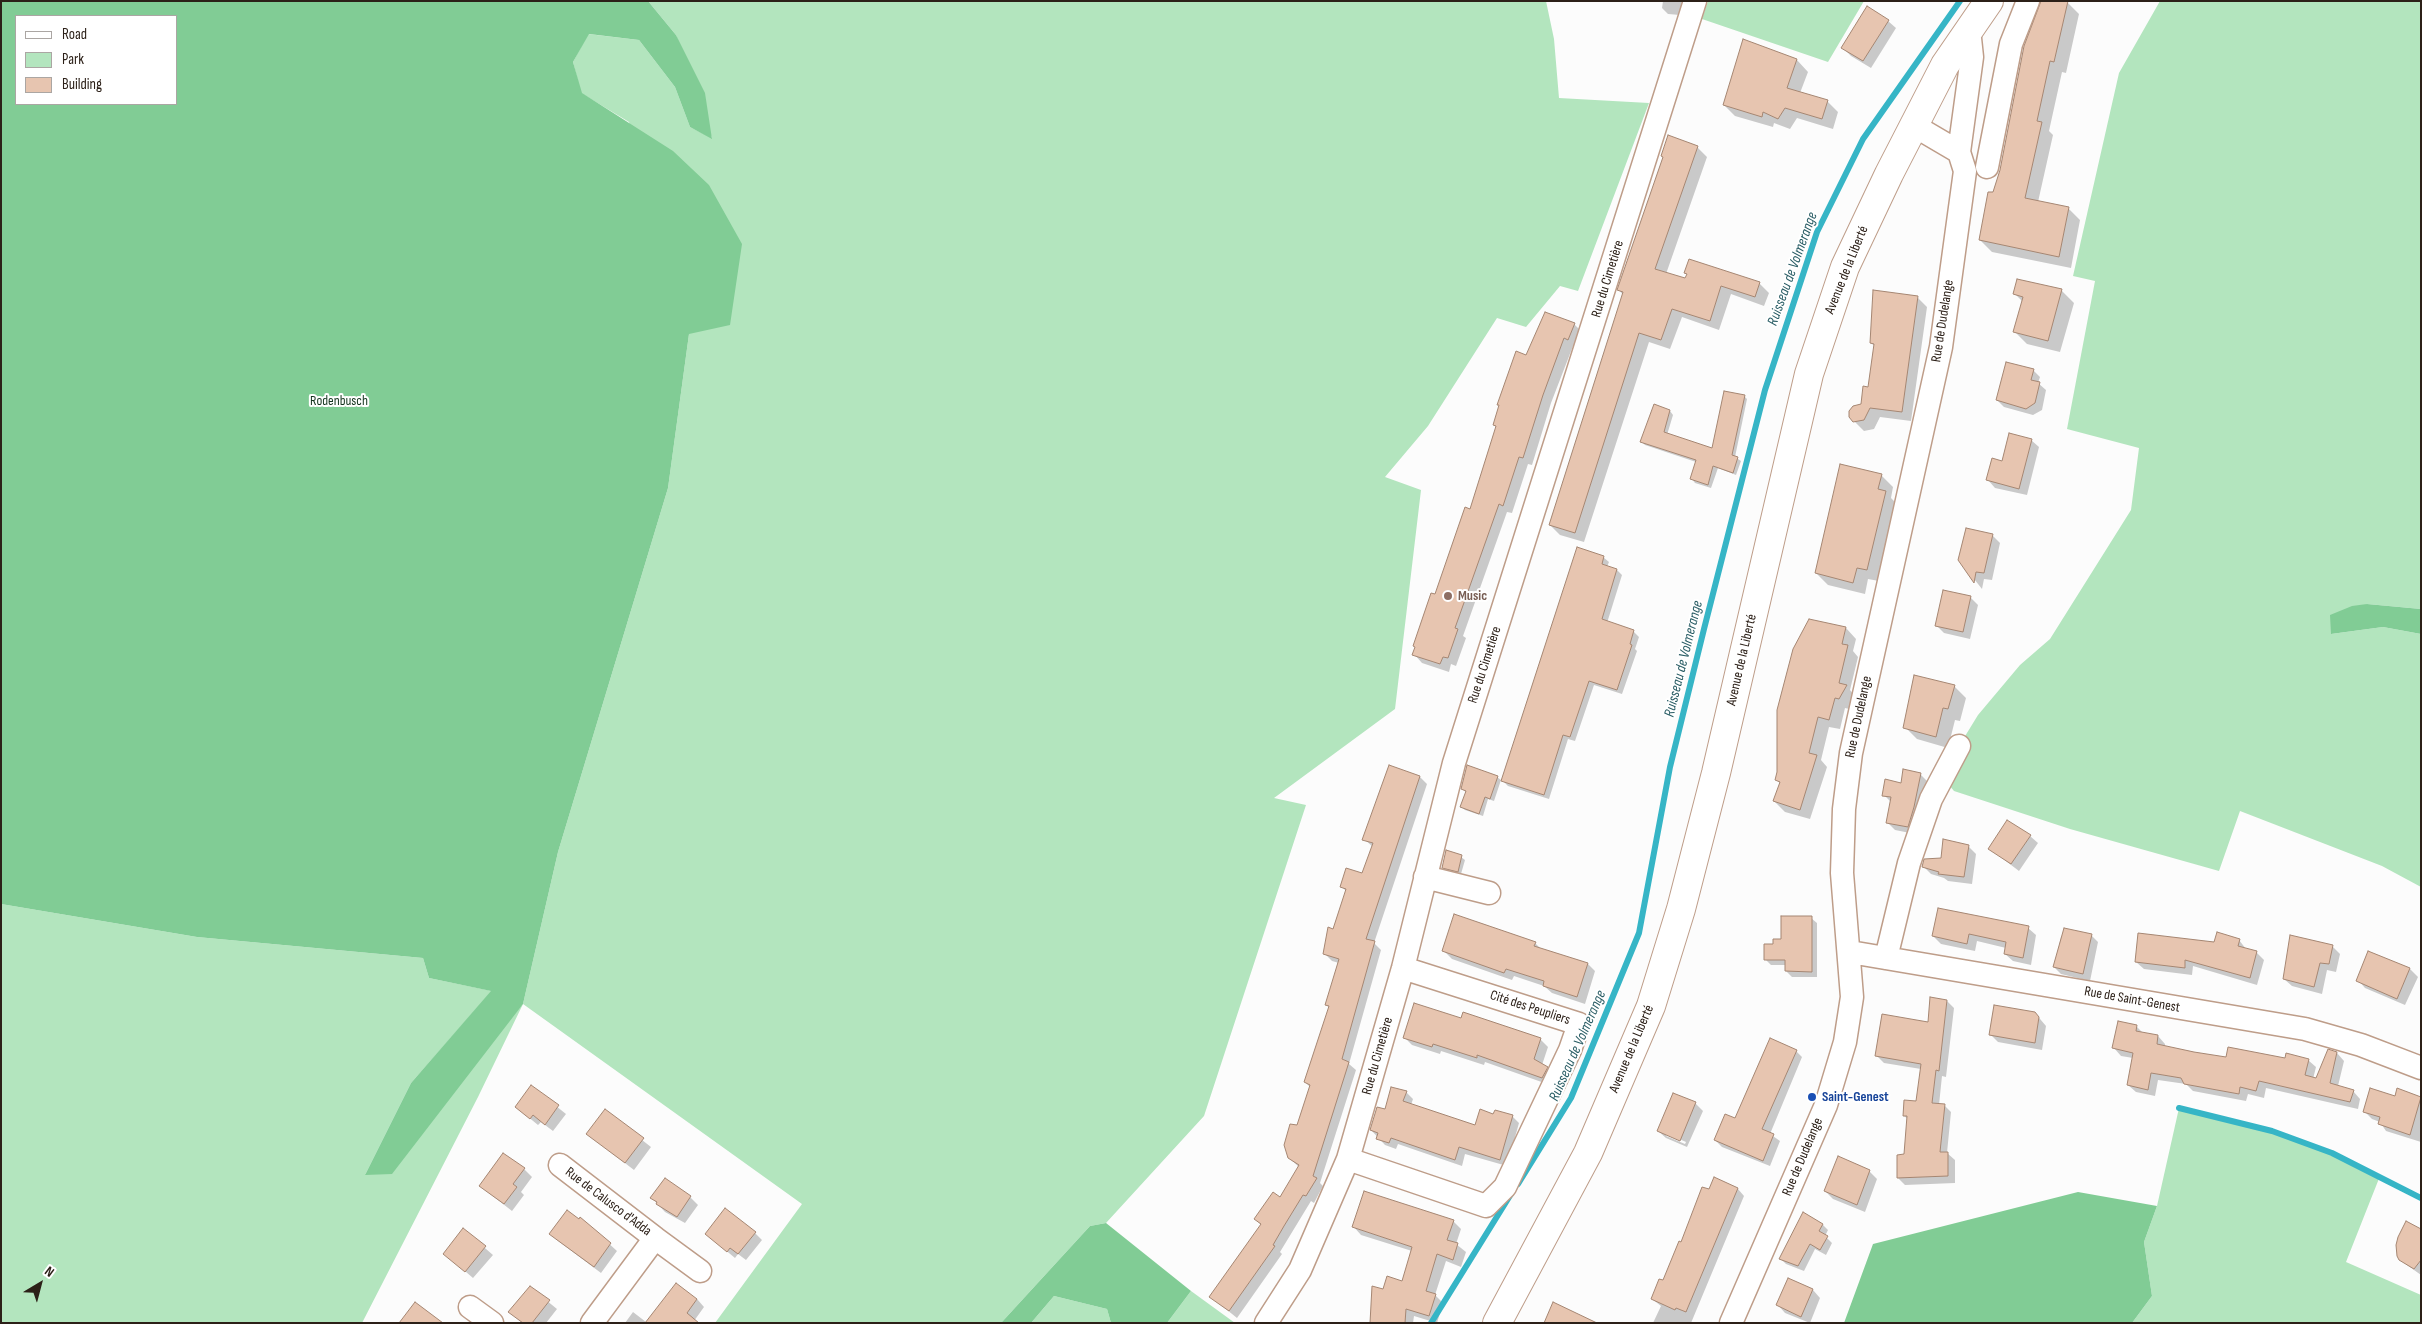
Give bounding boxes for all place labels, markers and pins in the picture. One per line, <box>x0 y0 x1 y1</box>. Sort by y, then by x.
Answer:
place label: Music <box>1458 588 1487 604</box>
marker: Music <box>1442 590 1454 602</box>
place label: Saint-Genest <box>1822 1089 1889 1105</box>
marker: Saint-Genest <box>1806 1091 1818 1103</box>

